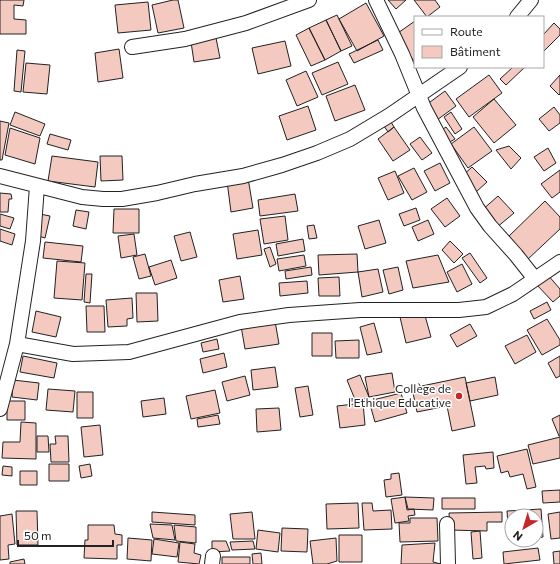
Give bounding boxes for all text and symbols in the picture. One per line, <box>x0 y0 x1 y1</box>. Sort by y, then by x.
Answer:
legend <box>414 16 544 68</box>
text: Route <box>450 24 483 38</box>
text: Bâtiment <box>450 44 501 58</box>
place label: Collège de l'Ethique Educative <box>348 381 451 409</box>
marker: Collège de l'Ethique Educative <box>454 391 464 401</box>
north arrow <box>504 508 544 548</box>
scale bar <box>18 522 113 548</box>
text: 50 m <box>24 528 52 542</box>
text: N <box>510 529 525 544</box>

